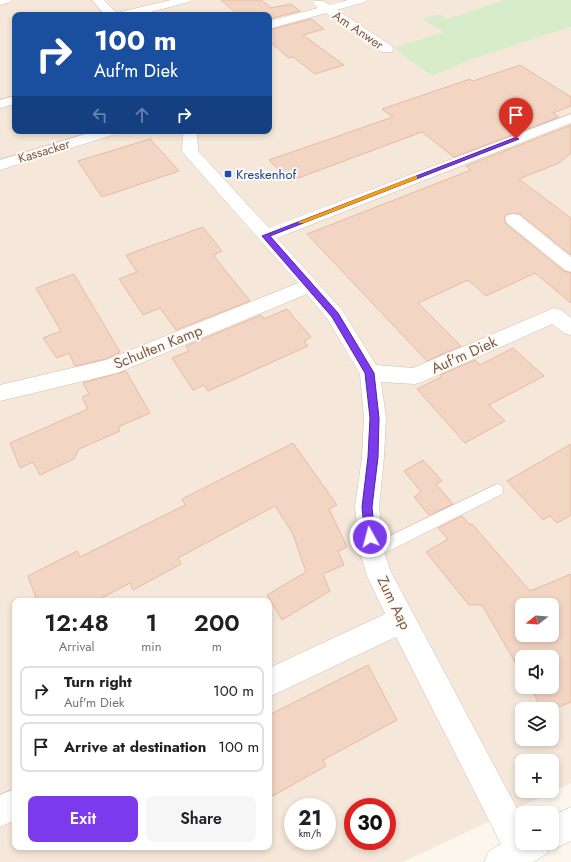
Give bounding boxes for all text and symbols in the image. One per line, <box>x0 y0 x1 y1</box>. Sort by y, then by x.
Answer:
street label: Am Anwer <box>329 6 388 54</box>
text: 100 m <box>94 20 177 61</box>
icon: right <box>28 28 80 80</box>
text: Auf'm Diek <box>94 58 178 84</box>
pin <box>499 98 533 139</box>
icon: left <box>89 104 111 126</box>
icon: ahead <box>131 104 153 126</box>
icon: right <box>173 104 195 126</box>
icon: arrive <box>505 104 527 126</box>
street label: Kassacker <box>16 134 73 168</box>
place label: Kreskenhof <box>236 165 297 184</box>
marker: Kreskenhof <box>223 169 233 179</box>
street label: Schulten Kamp <box>110 319 206 375</box>
street label: Auf'm Diek <box>428 331 501 379</box>
position arrow <box>349 516 391 558</box>
street label: Zum Aap <box>372 572 417 634</box>
north arrow <box>515 598 559 642</box>
map controls <box>515 598 559 850</box>
text: 12:48 <box>44 605 109 640</box>
text: 1 <box>146 605 157 640</box>
text: 200 <box>194 605 240 640</box>
text: Arrival <box>59 637 95 656</box>
text: min <box>141 637 162 656</box>
text: m <box>212 637 222 656</box>
button: sound <box>515 650 559 694</box>
text: Turn right <box>64 671 132 693</box>
icon: right <box>30 680 52 702</box>
text: 100 m <box>213 680 254 702</box>
text: Auf'm Diek <box>64 693 125 712</box>
button: layers <box>515 702 559 746</box>
icon: arrive <box>30 736 52 758</box>
text: Arrive at destination <box>64 736 206 758</box>
text: 100 m <box>218 736 259 758</box>
button: + <box>515 754 559 798</box>
button: Exit <box>28 796 138 842</box>
button: Share <box>146 796 256 842</box>
speed limit sign: 30 <box>344 798 396 850</box>
text: 21 <box>298 804 322 833</box>
button: − <box>515 806 559 850</box>
text: km/h <box>299 826 321 841</box>

